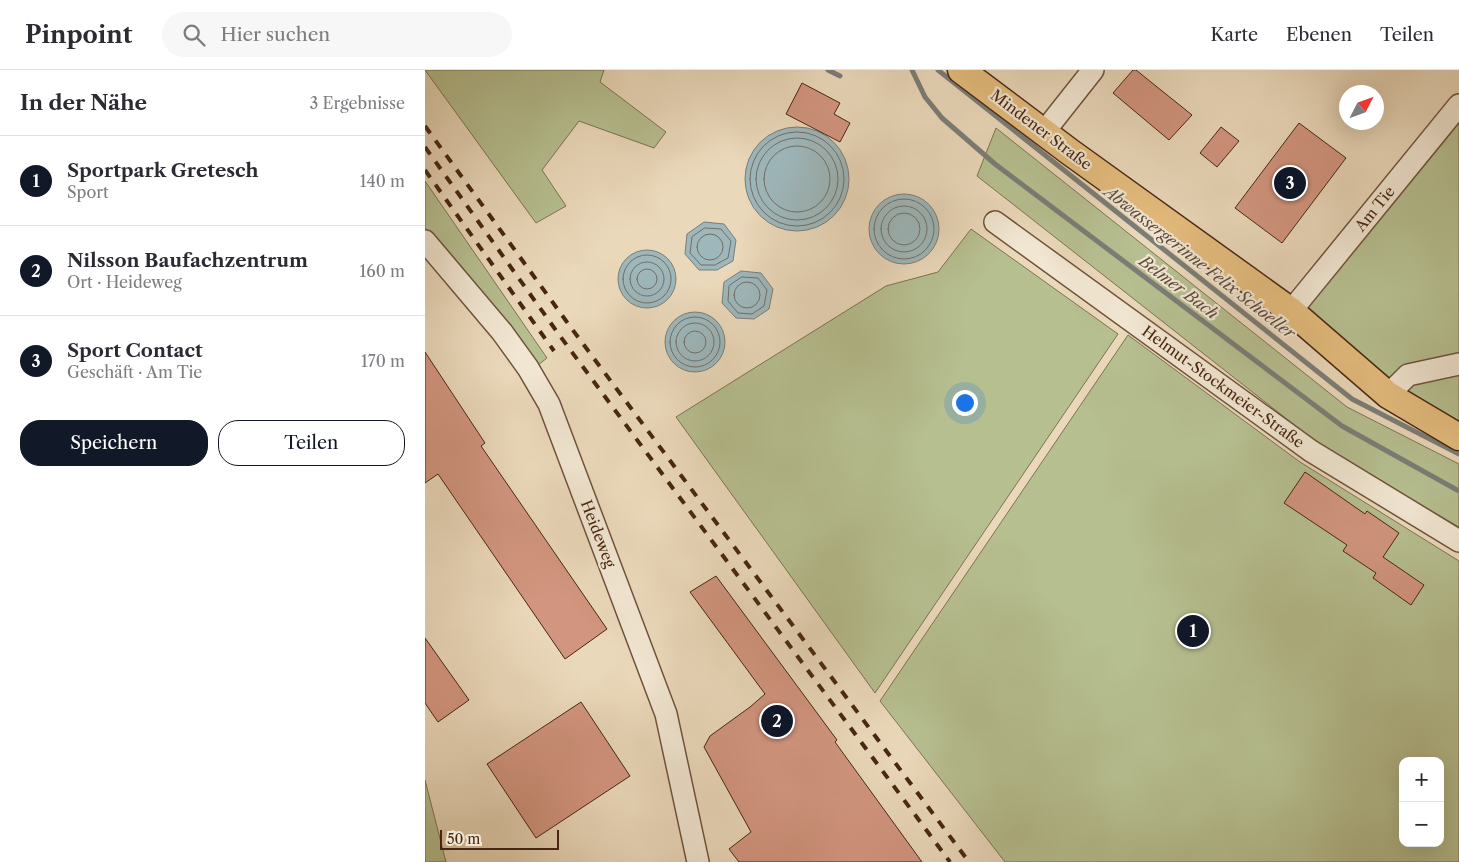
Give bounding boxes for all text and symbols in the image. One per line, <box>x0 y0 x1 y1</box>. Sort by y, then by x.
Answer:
search box <box>162 12 512 57</box>
text: Pinpoint <box>25 20 132 49</box>
icon: search <box>180 21 208 49</box>
text: Hier suchen <box>220 23 330 46</box>
text: Karte <box>1210 24 1258 46</box>
text: Ebenen <box>1286 24 1352 46</box>
text: Teilen <box>1380 24 1434 46</box>
street label: Mindener Straße <box>987 85 1096 174</box>
north arrow <box>1339 85 1384 130</box>
text: In der Nähe <box>20 90 147 115</box>
text: 3 Ergebnisse <box>309 93 405 113</box>
text: Sportpark Gretesch <box>67 159 259 182</box>
pin: 3 <box>1274 164 1306 202</box>
text: 1 <box>32 171 40 191</box>
text: 140 m <box>360 171 405 191</box>
water label: Abwassergerinne Felix Schoeller <box>1098 179 1301 344</box>
text: Sport <box>67 182 109 202</box>
street label: Am Tie <box>1350 182 1399 236</box>
text: Nilsson Baufachzentrum <box>67 249 308 272</box>
water label: Belmer Bach <box>1134 250 1223 323</box>
text: 2 <box>31 261 41 281</box>
text: 160 m <box>360 261 405 281</box>
text: Ort · Heideweg <box>67 272 182 292</box>
street label: Helmut-Stockmeier-Straße <box>1138 321 1308 452</box>
text: Sport Contact <box>67 339 203 362</box>
text: 3 <box>31 351 41 371</box>
text: 170 m <box>361 351 405 371</box>
text: Geschäft · Am Tie <box>67 362 202 382</box>
your location <box>952 390 978 416</box>
button: Speichern <box>20 420 208 466</box>
button: Teilen <box>218 420 405 466</box>
street label: Heideweg <box>577 497 620 570</box>
pin: 1 <box>1177 612 1209 650</box>
pin: 2 <box>761 702 793 740</box>
map controls <box>1399 757 1444 847</box>
button: + <box>1399 757 1444 802</box>
button: − <box>1399 802 1444 847</box>
scale bar <box>440 827 559 850</box>
text: 50 m <box>447 830 480 848</box>

